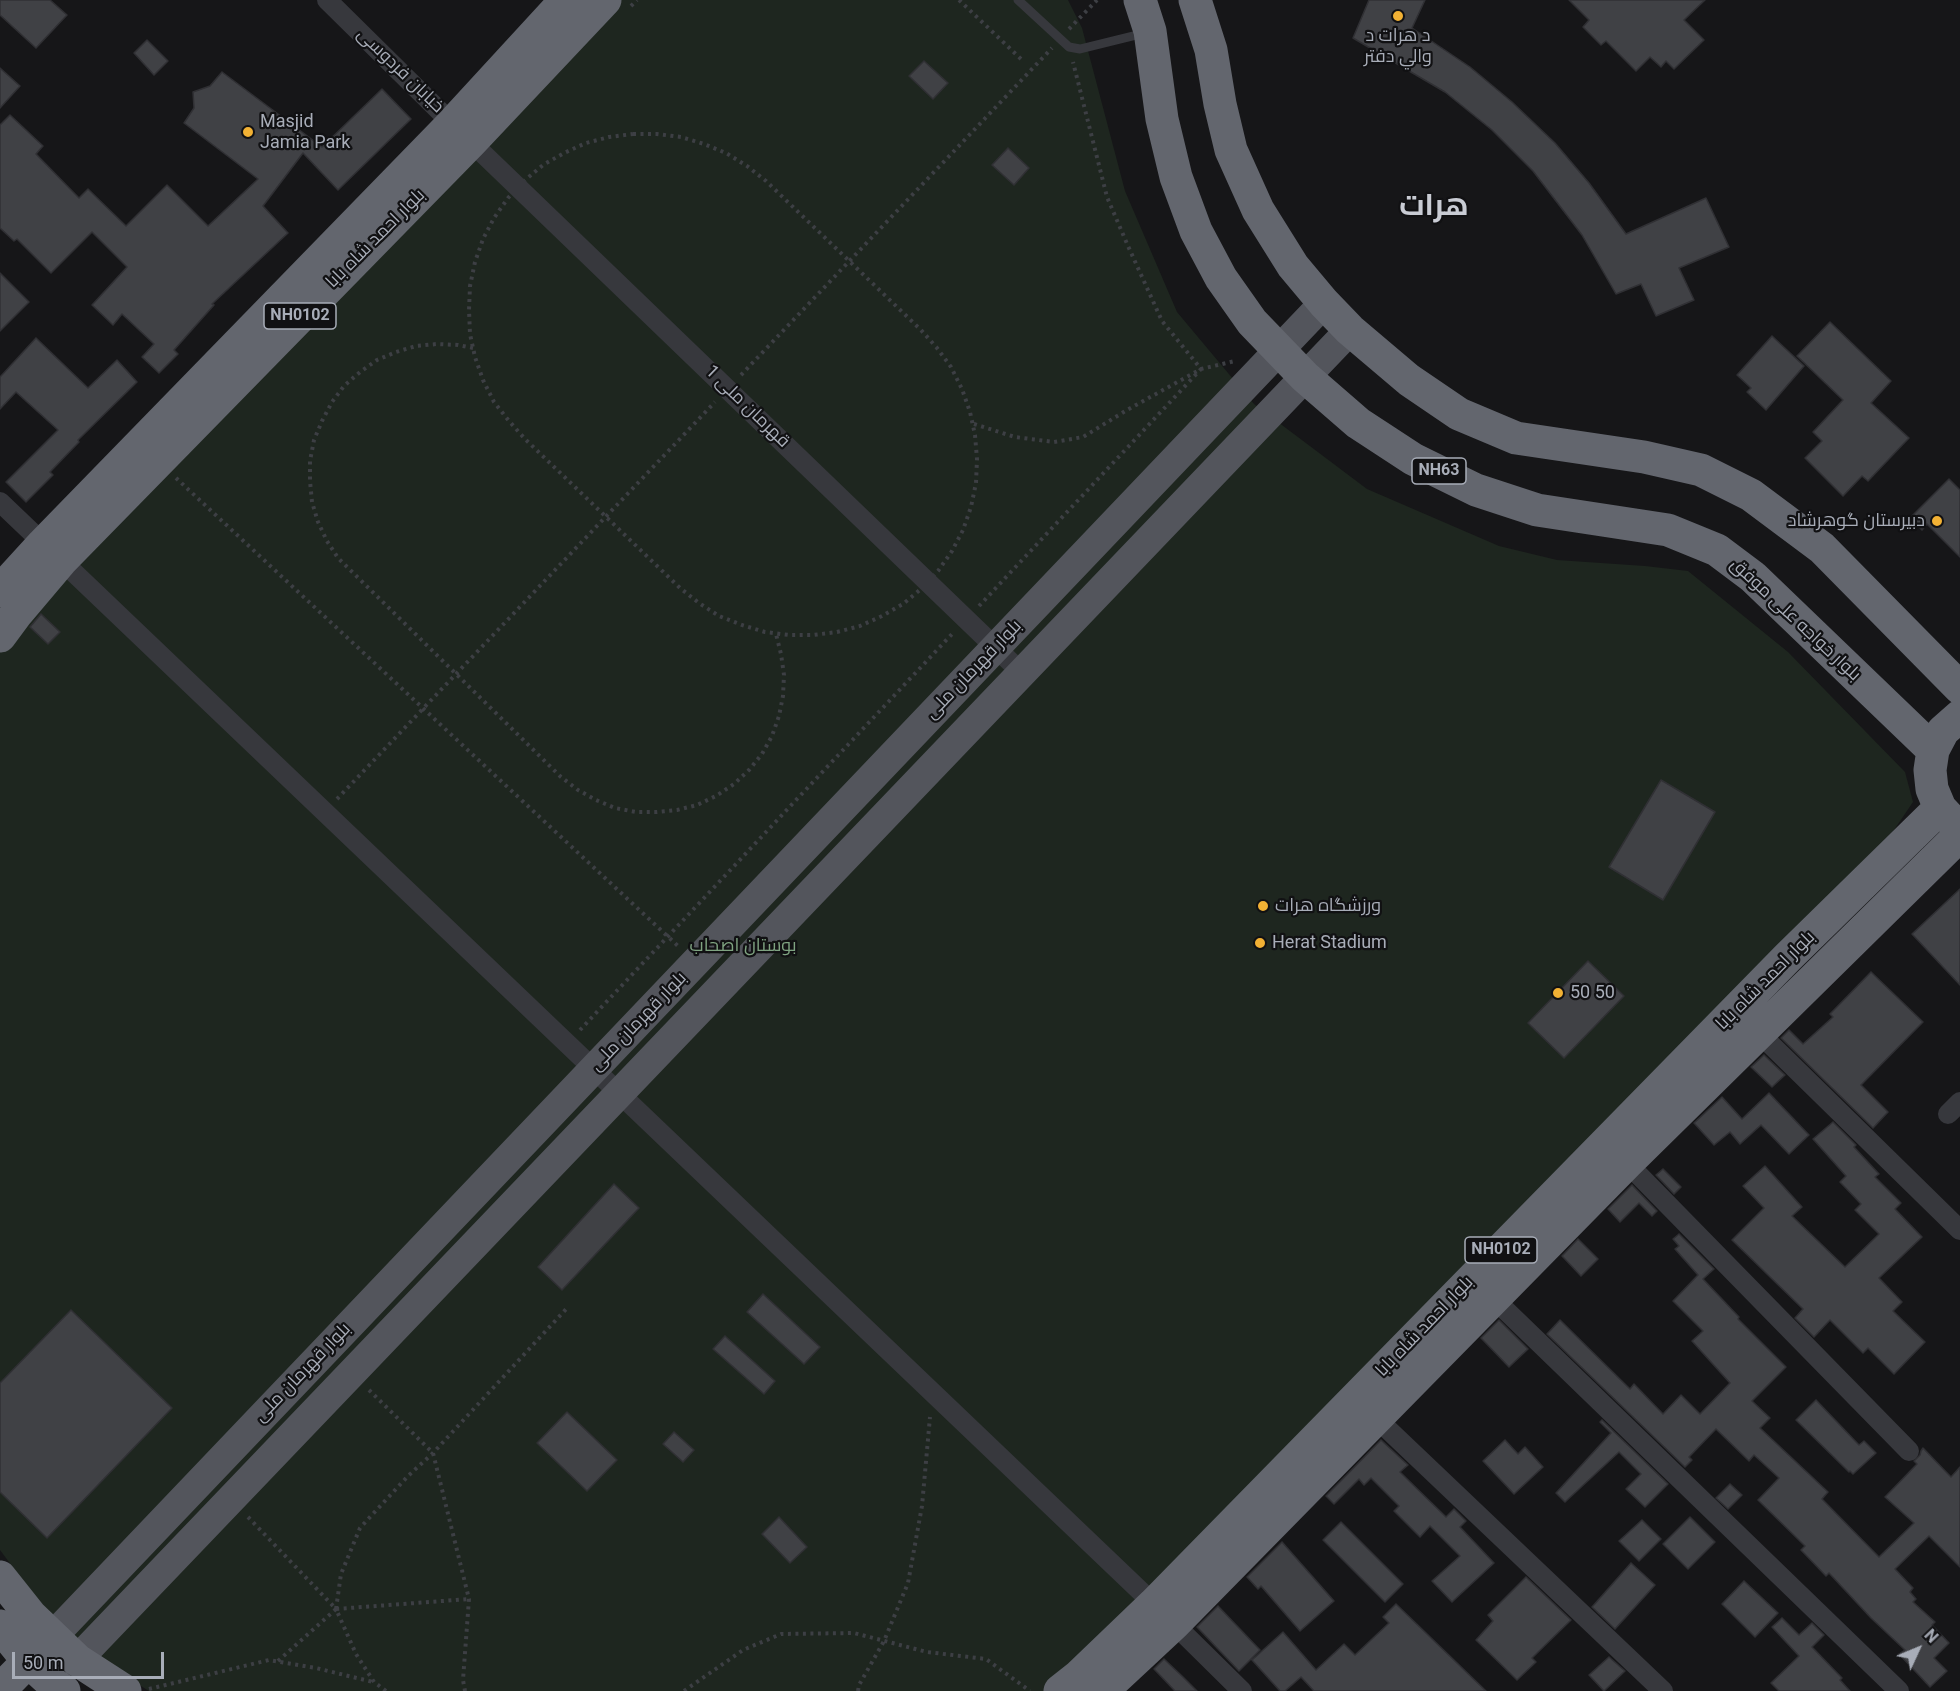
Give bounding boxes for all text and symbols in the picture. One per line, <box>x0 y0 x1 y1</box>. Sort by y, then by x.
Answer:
marker: د هرات د والي دفتر <box>1391 9 1405 23</box>
street label: خیابان فردوسی <box>352 24 448 118</box>
place label: د هرات د والي دفتر <box>1364 25 1432 68</box>
place label: Masjid Jamia Park <box>260 111 350 154</box>
marker: Masjid Jamia Park <box>241 125 255 139</box>
street label: بلوار احمد شاه بابا <box>322 185 430 293</box>
district label: هرات <box>1399 189 1469 225</box>
road number: NH0102 <box>264 303 336 329</box>
street label: قهرمان ملی 1 <box>700 361 794 453</box>
road number: NH63 <box>1412 458 1466 484</box>
place label: دبیرستان گوهرشاد <box>1788 510 1925 532</box>
marker: دبیرستان گوهرشاد <box>1930 514 1944 528</box>
street label: بلوار خواجه علی موفق <box>1725 554 1865 686</box>
street label: بلوار قهرمان ملی <box>921 616 1027 724</box>
place label: ورزشگاه هرات <box>1275 895 1381 917</box>
marker: ورزشگاه هرات <box>1256 899 1270 913</box>
street label: بلوار احمد شاه بابا <box>1712 927 1820 1035</box>
place label: Herat Stadium <box>1272 932 1387 954</box>
park label: بوستان اصحاب <box>689 935 797 957</box>
marker: Herat Stadium <box>1253 936 1267 950</box>
street label: بلوار قهرمان ملی <box>586 968 692 1076</box>
place label: 50 50 <box>1570 982 1615 1004</box>
marker: 50 50 <box>1551 986 1565 1000</box>
road number: NH0102 <box>1465 1237 1537 1263</box>
street label: بلوار احمد شاه بابا <box>1372 1272 1478 1382</box>
street label: بلوار قهرمان ملی <box>250 1319 356 1427</box>
north arrow <box>1888 1619 1948 1679</box>
text: N <box>1921 1625 1942 1647</box>
scale bar <box>15 1640 166 1678</box>
text: 50 m <box>23 1652 63 1673</box>

